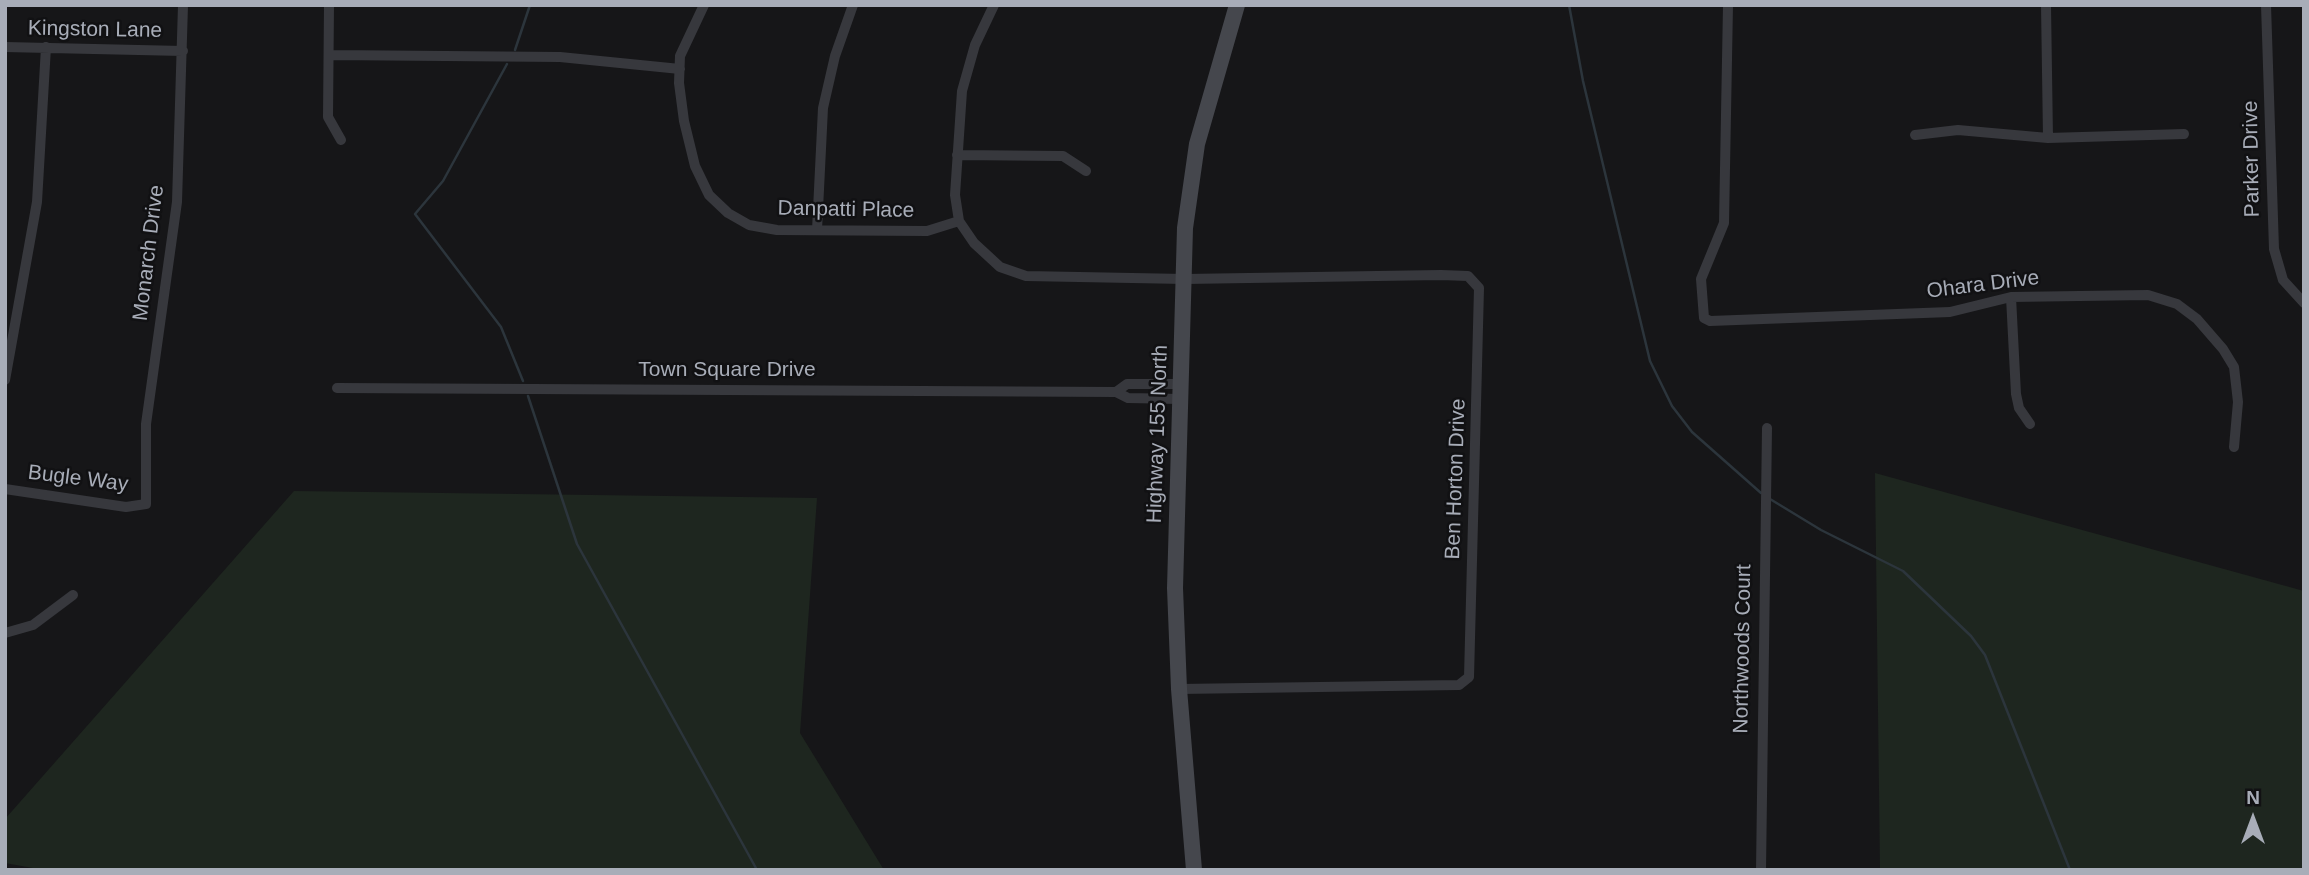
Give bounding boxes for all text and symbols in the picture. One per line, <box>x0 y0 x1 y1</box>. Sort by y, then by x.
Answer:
street label: Kingston Lane <box>28 16 162 44</box>
street label: Parker Drive <box>2238 100 2266 218</box>
street label: Monarch Drive <box>128 184 170 322</box>
street label: Danpatti Place <box>777 196 915 224</box>
street label: Ohara Drive <box>1925 266 2041 304</box>
street label: Highway 155 North <box>1142 344 1174 524</box>
street label: Town Square Drive <box>638 357 816 383</box>
street label: Ben Horton Drive <box>1441 398 1471 560</box>
street label: Bugle Way <box>26 460 130 498</box>
street label: Northwoods Court <box>1729 564 1757 734</box>
north arrow <box>2218 784 2288 854</box>
text: N <box>2246 787 2260 808</box>

